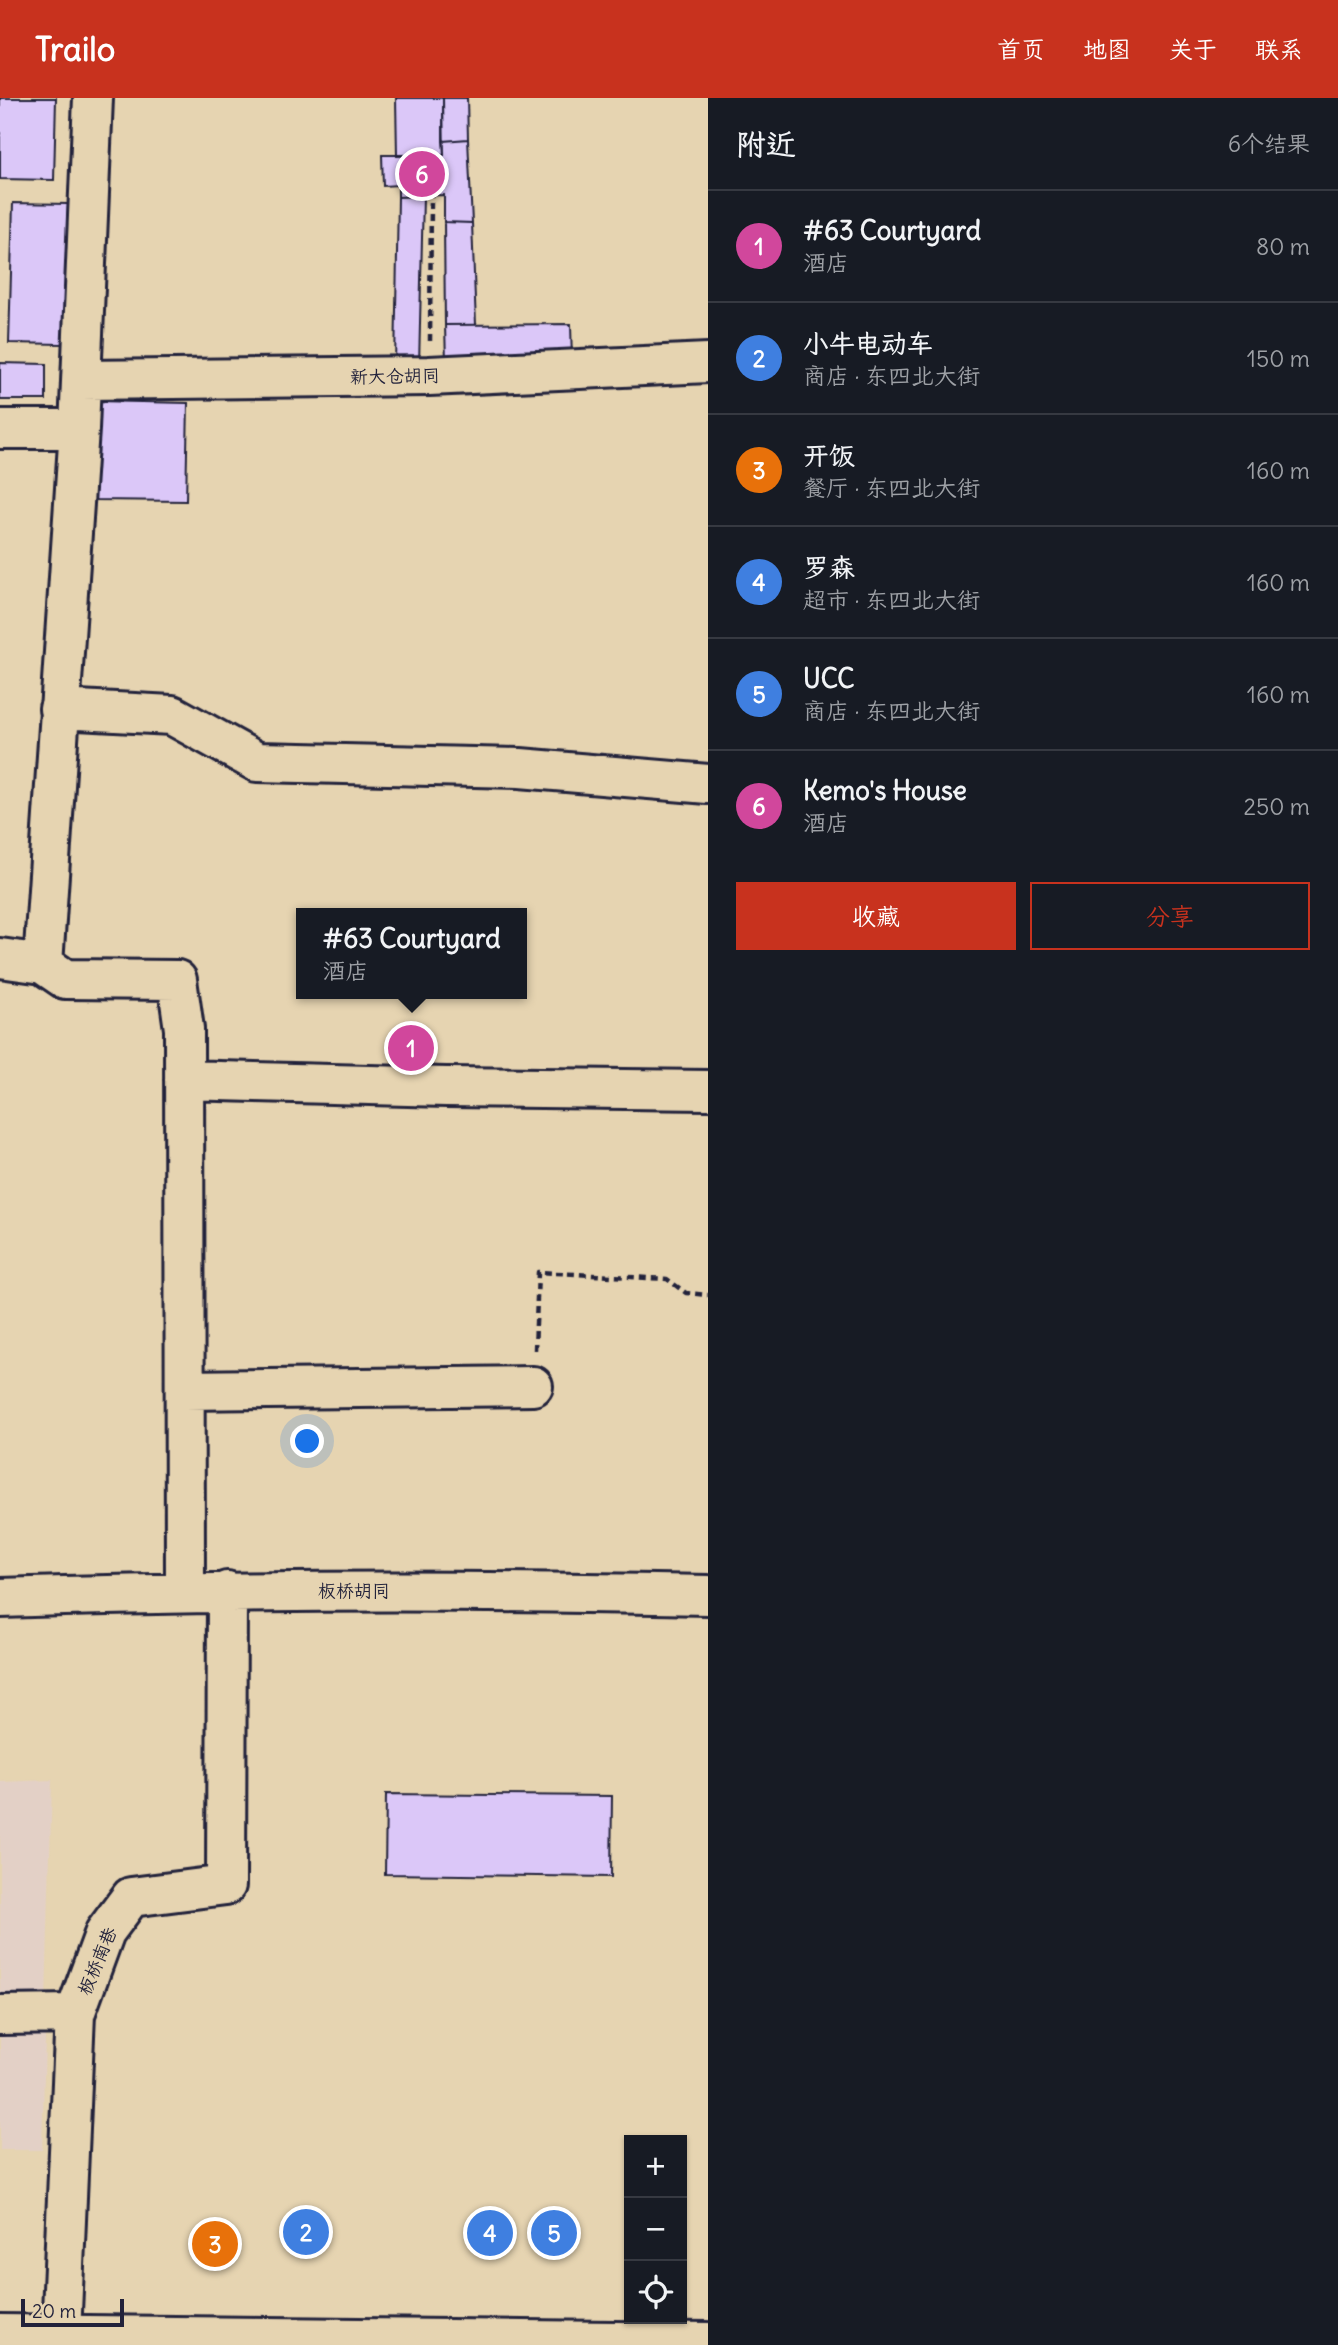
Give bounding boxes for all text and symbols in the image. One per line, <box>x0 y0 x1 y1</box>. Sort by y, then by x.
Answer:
text: Trailo <box>35 28 115 70</box>
text: 首页 <box>997 34 1045 64</box>
text: 地图 <box>1083 34 1131 64</box>
text: 关于 <box>1169 34 1217 64</box>
text: 联系 <box>1255 34 1303 64</box>
text: 附近 <box>736 125 796 163</box>
text: 6个结果 <box>1228 129 1310 158</box>
pin: 6 <box>399 148 445 200</box>
text: #63 Courtyard <box>803 214 981 247</box>
text: 1 <box>754 232 764 261</box>
text: 80 m <box>1256 232 1310 261</box>
text: 酒店 <box>803 248 849 277</box>
text: 小牛电动车 <box>803 327 933 360</box>
text: 2 <box>753 344 765 373</box>
text: 150 m <box>1247 344 1310 373</box>
text: 商店 · 东四北大街 <box>803 361 980 390</box>
street label: 新大仓胡同 <box>350 364 440 388</box>
text: 开饭 <box>803 439 855 472</box>
text: 3 <box>752 456 766 485</box>
text: 160 m <box>1247 456 1310 485</box>
text: 餐厅 · 东四北大街 <box>803 473 980 502</box>
text: 罗森 <box>803 551 855 584</box>
text: 4 <box>752 568 766 597</box>
text: 160 m <box>1247 568 1310 597</box>
text: 超市 · 东四北大街 <box>803 585 980 614</box>
text: UCC <box>803 662 854 695</box>
text: 5 <box>752 680 766 709</box>
text: 160 m <box>1247 680 1310 709</box>
text: 商店 · 东四北大街 <box>803 696 980 725</box>
text: Kemo's House <box>803 774 967 807</box>
text: 6 <box>752 792 766 821</box>
text: 250 m <box>1243 792 1310 821</box>
text: 酒店 <box>803 808 849 837</box>
button: 收藏 <box>736 882 1016 950</box>
button: 分享 <box>1030 882 1310 950</box>
popup <box>296 908 527 999</box>
text: #63 Courtyard <box>322 922 501 955</box>
text: 酒店 <box>322 956 368 985</box>
pin: 1 <box>388 1022 434 1074</box>
your location <box>290 1424 324 1458</box>
street label: 板桥胡同 <box>318 1579 390 1602</box>
street label: 板桥南巷 <box>72 1923 122 1999</box>
map controls <box>624 2135 687 2324</box>
button: + <box>624 2135 687 2198</box>
button: − <box>624 2198 687 2261</box>
pin: 2 <box>283 2206 329 2258</box>
pin: 4 <box>467 2207 513 2259</box>
pin: 5 <box>531 2207 577 2259</box>
pin: 3 <box>192 2218 238 2270</box>
button: locate <box>624 2261 687 2324</box>
scale bar <box>21 2296 124 2328</box>
text: 20 m <box>32 2299 76 2323</box>

